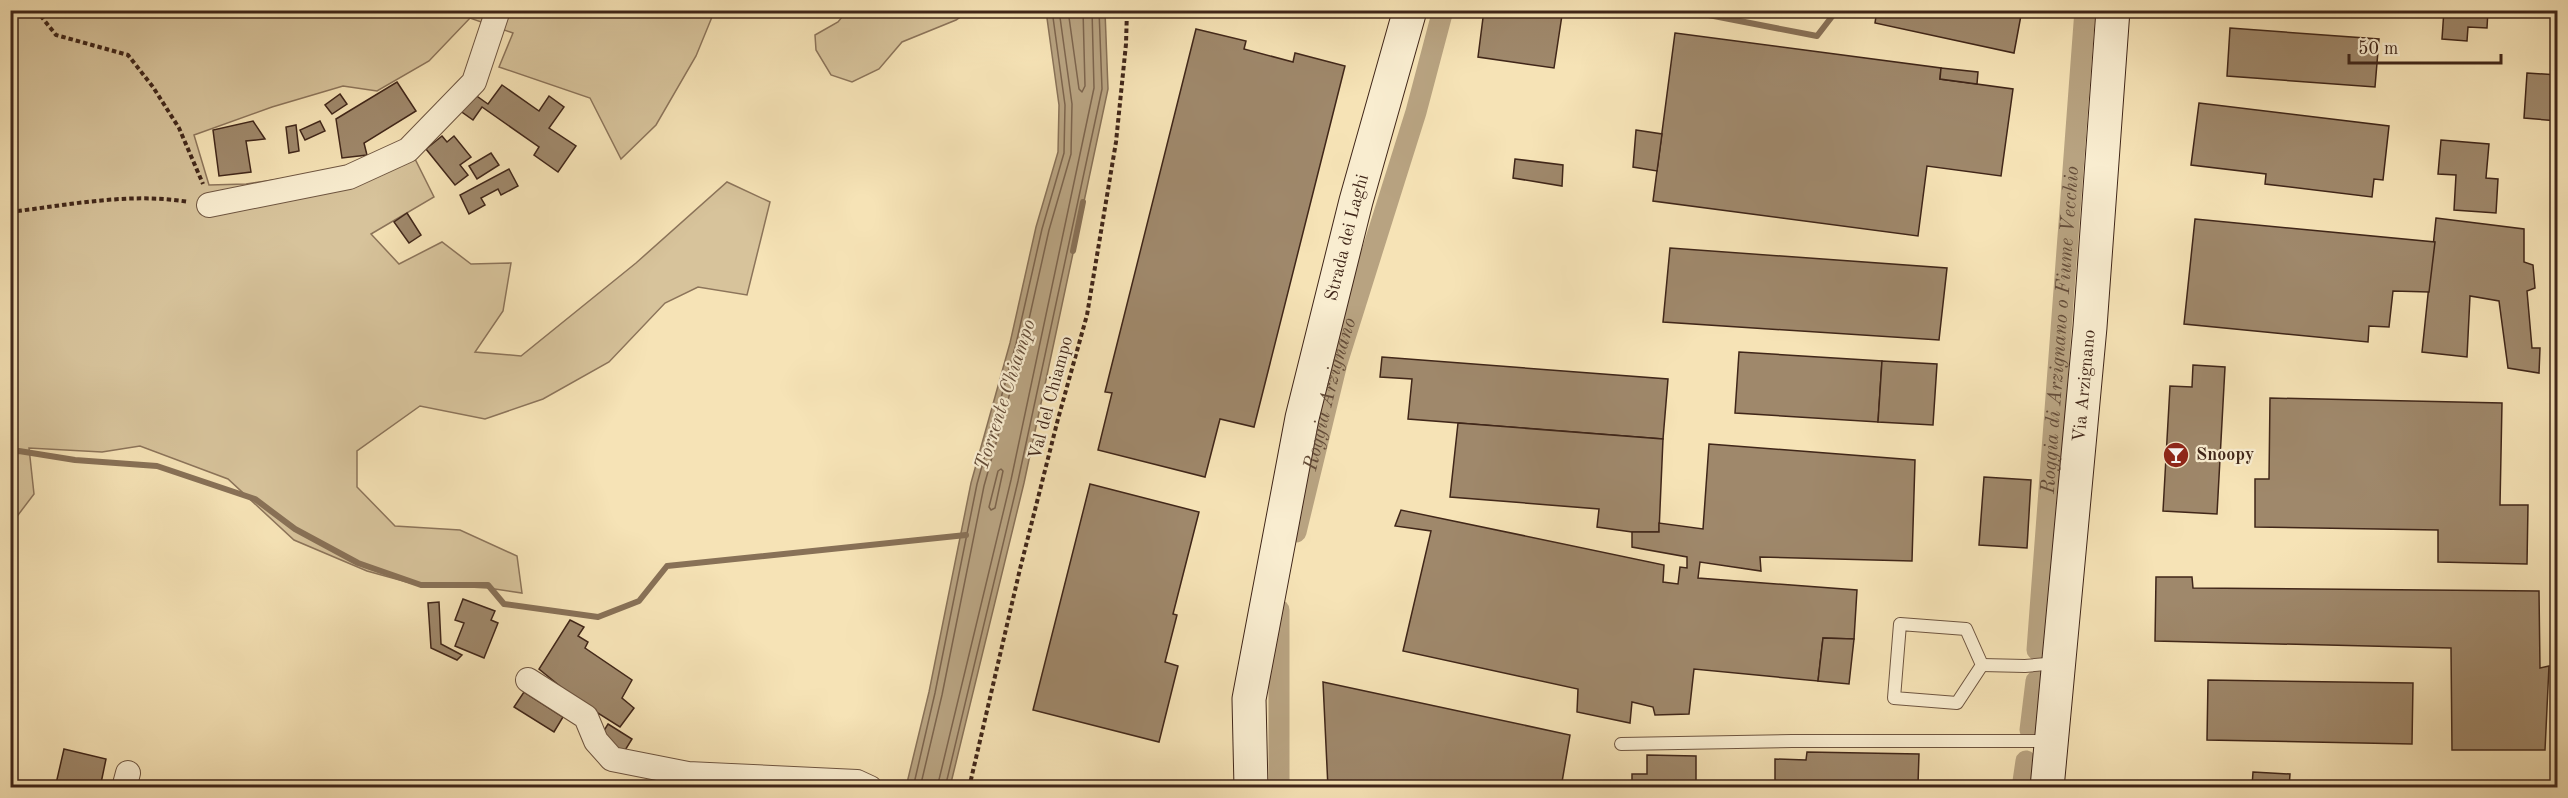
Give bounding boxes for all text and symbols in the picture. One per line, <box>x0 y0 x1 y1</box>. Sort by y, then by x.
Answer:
scale bar <box>2349 27 2500 65</box>
text: 50 m <box>2358 40 2398 58</box>
water label: Roggia di Arzignano o Fiume Vecchio <box>2039 165 2083 495</box>
street label: Strada dei Laghi <box>1322 172 1372 303</box>
water label: Roggia Arzignano <box>1301 316 1361 474</box>
water label: Torrente Chiampo <box>972 317 1040 473</box>
street label: Via Arzignano <box>2070 329 2099 443</box>
street label: Val del Chiampo <box>1026 334 1076 462</box>
bar icon: Snoopy <box>2161 440 2191 470</box>
place label: Snoopy <box>2196 446 2255 464</box>

